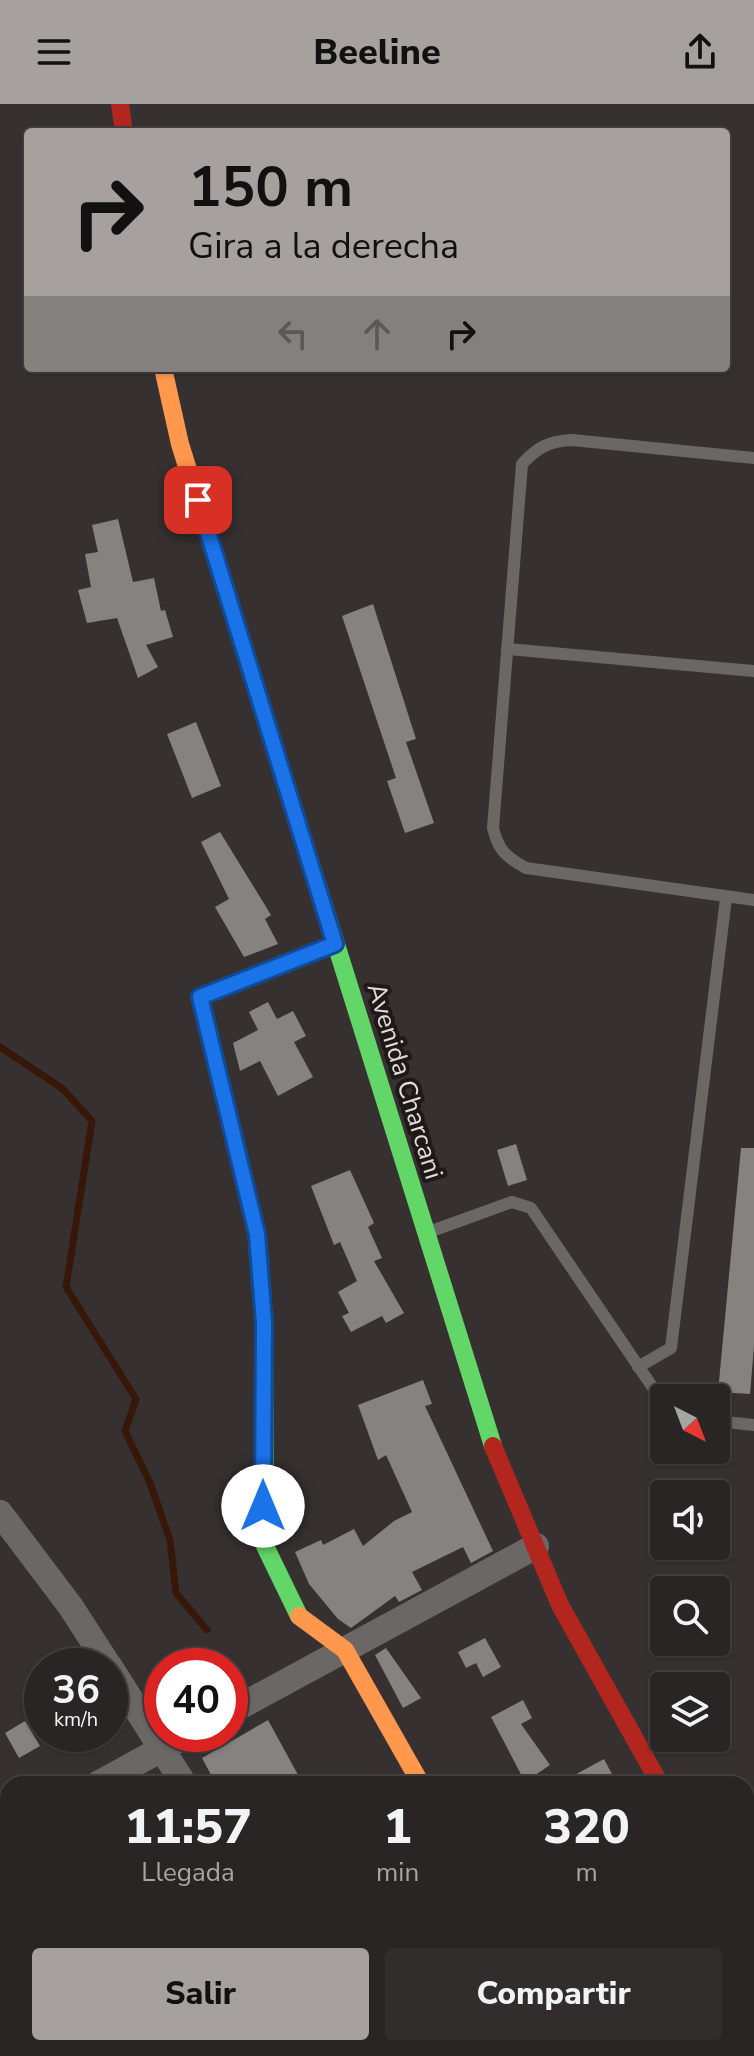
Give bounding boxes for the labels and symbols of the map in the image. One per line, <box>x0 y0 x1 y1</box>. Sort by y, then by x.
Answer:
pin <box>164 466 232 534</box>
street label: Avenida Charcani <box>359 979 451 1183</box>
north arrow <box>650 1384 730 1464</box>
position arrow <box>221 1464 305 1548</box>
speed limit sign: 40 <box>144 1648 248 1752</box>

